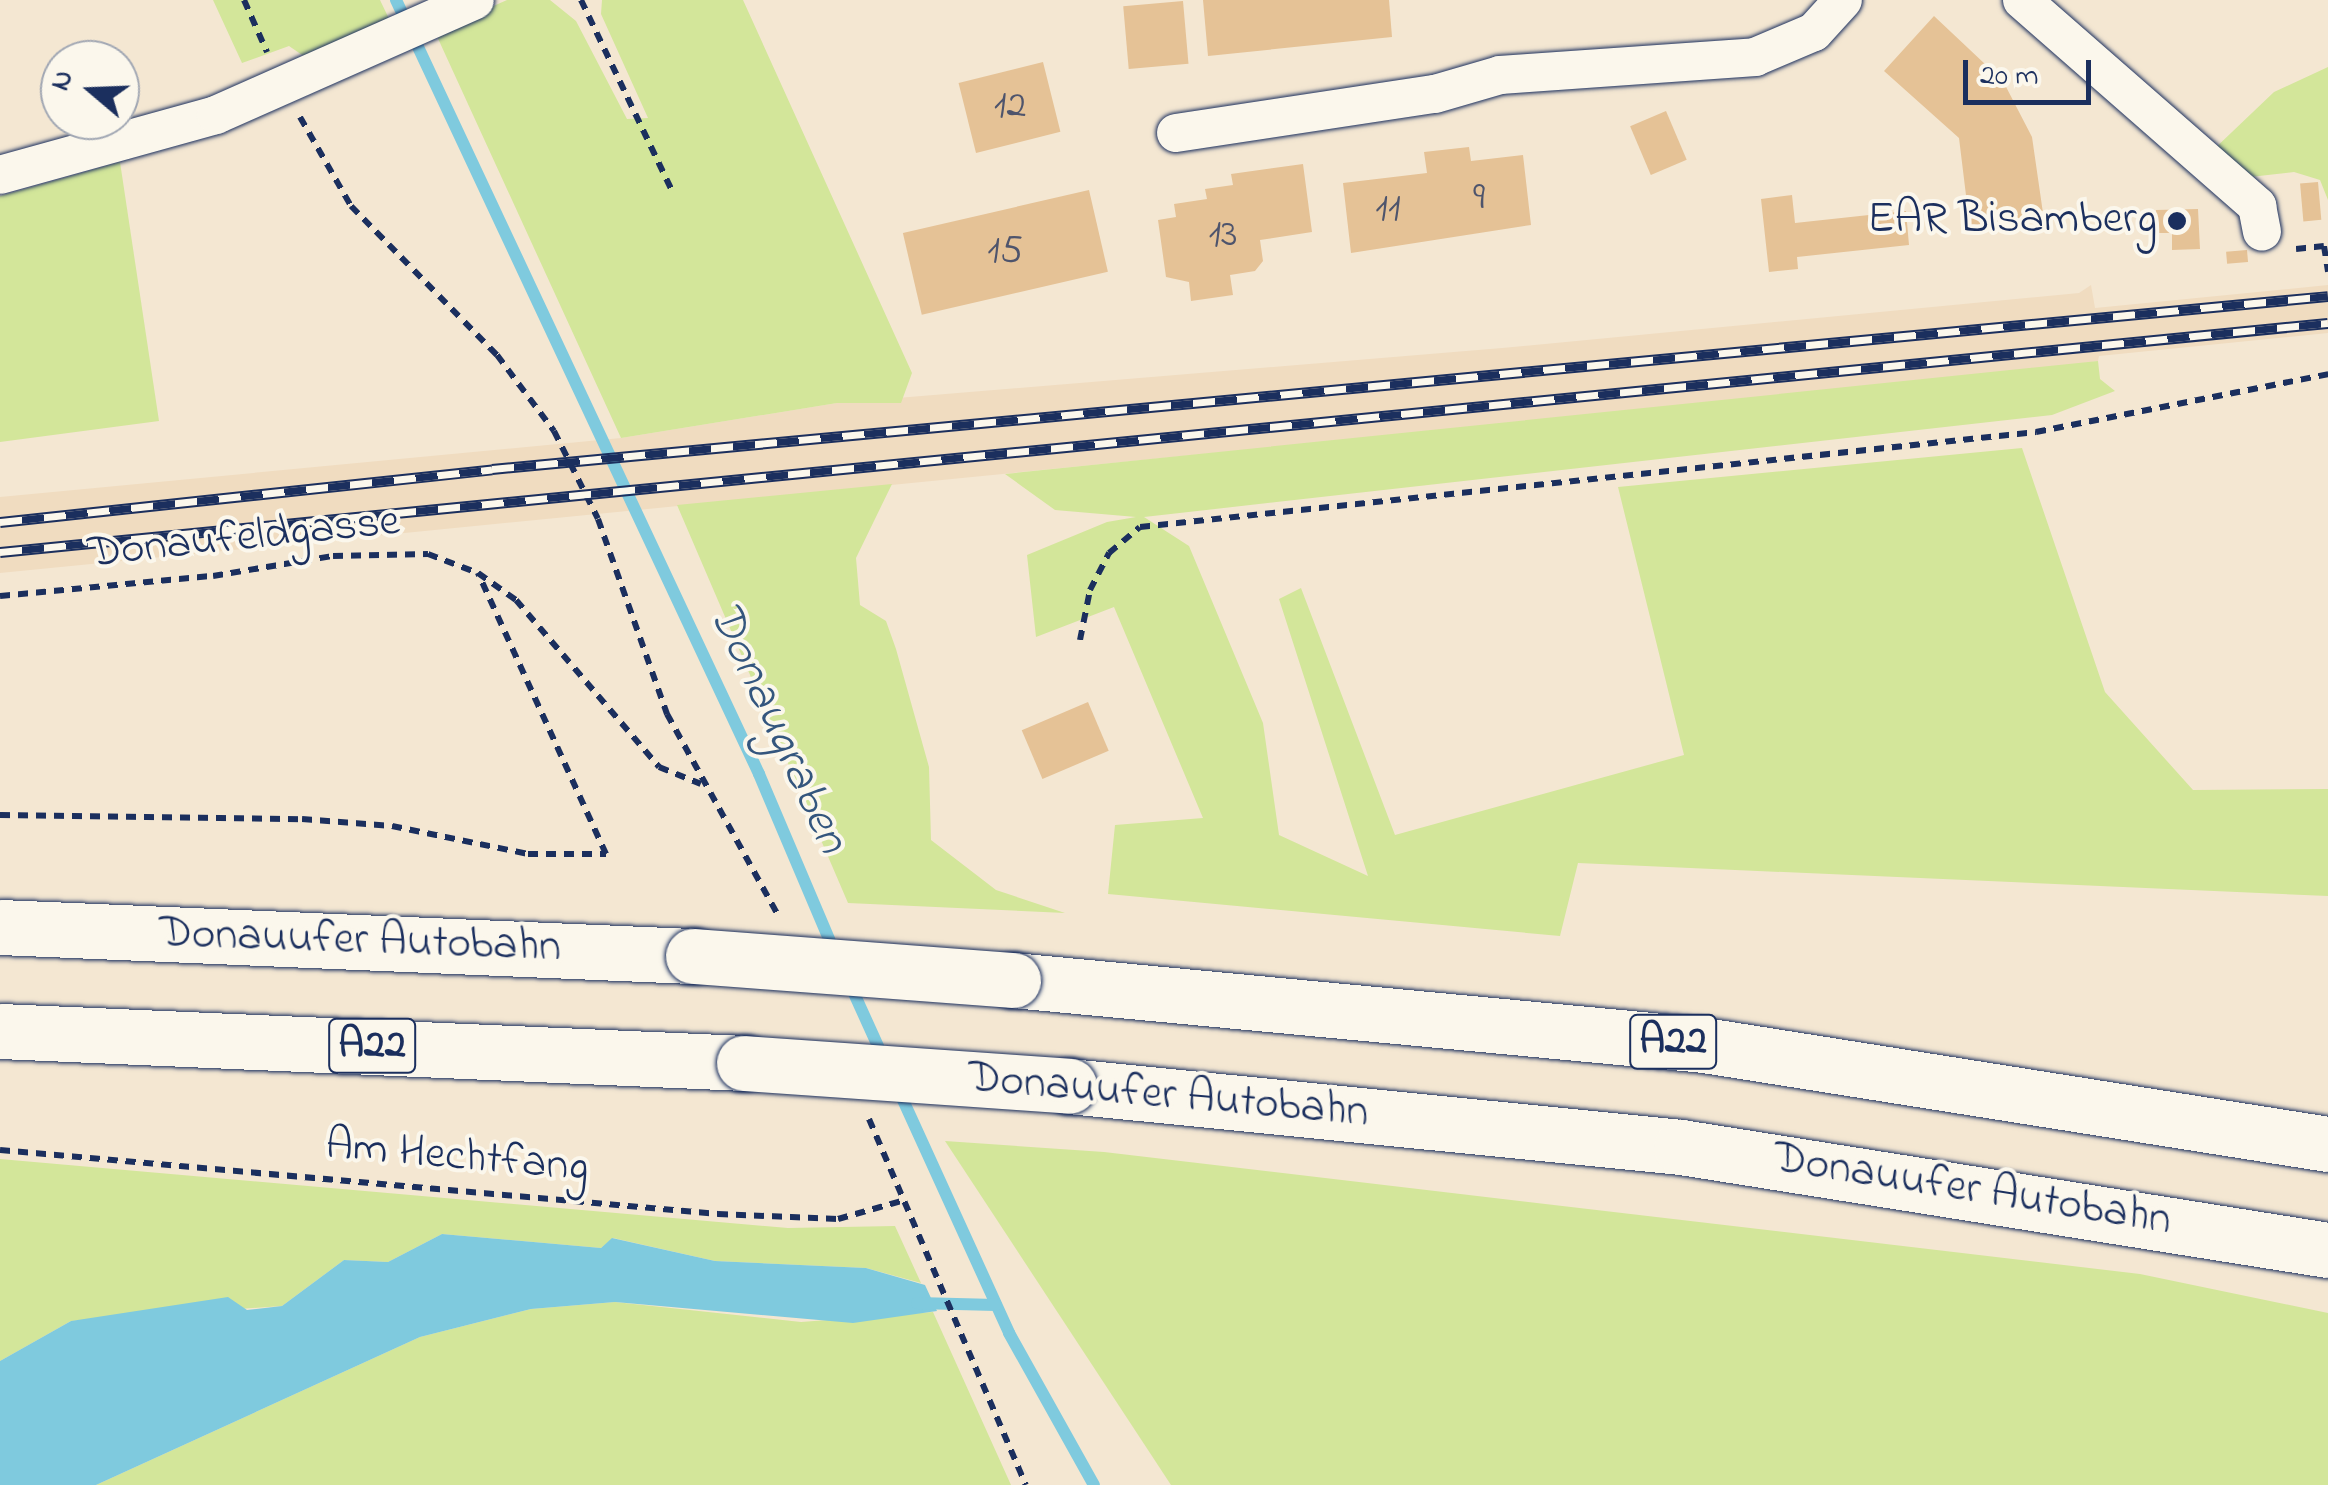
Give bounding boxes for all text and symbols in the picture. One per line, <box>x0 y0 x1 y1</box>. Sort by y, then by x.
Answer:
north arrow <box>40 40 140 140</box>
scale bar <box>1968 40 2096 102</box>
text: 20 m <box>1980 55 2039 99</box>
text: N <box>41 65 86 96</box>
house number: 12 <box>994 83 1026 131</box>
house number: 9 <box>1473 175 1485 223</box>
house number: 11 <box>1375 186 1401 234</box>
place label: EAR Bisamberg <box>1867 194 2157 248</box>
marker: EAR Bisamberg <box>2166 210 2188 232</box>
house number: 13 <box>1208 212 1238 260</box>
house number: 15 <box>987 228 1023 276</box>
street label: Donaufeldgasse <box>86 496 402 582</box>
water label: Donaugraben <box>694 593 860 863</box>
street label: Donauufer Autobahn <box>158 908 562 976</box>
road number: A22 <box>1628 1005 1718 1079</box>
road number: A22 <box>327 1009 417 1083</box>
street label: Donauufer Autobahn <box>965 1053 1371 1141</box>
street label: Am Hechtfang <box>323 1120 591 1196</box>
street label: Donauufer Autobahn <box>1769 1133 2175 1249</box>

